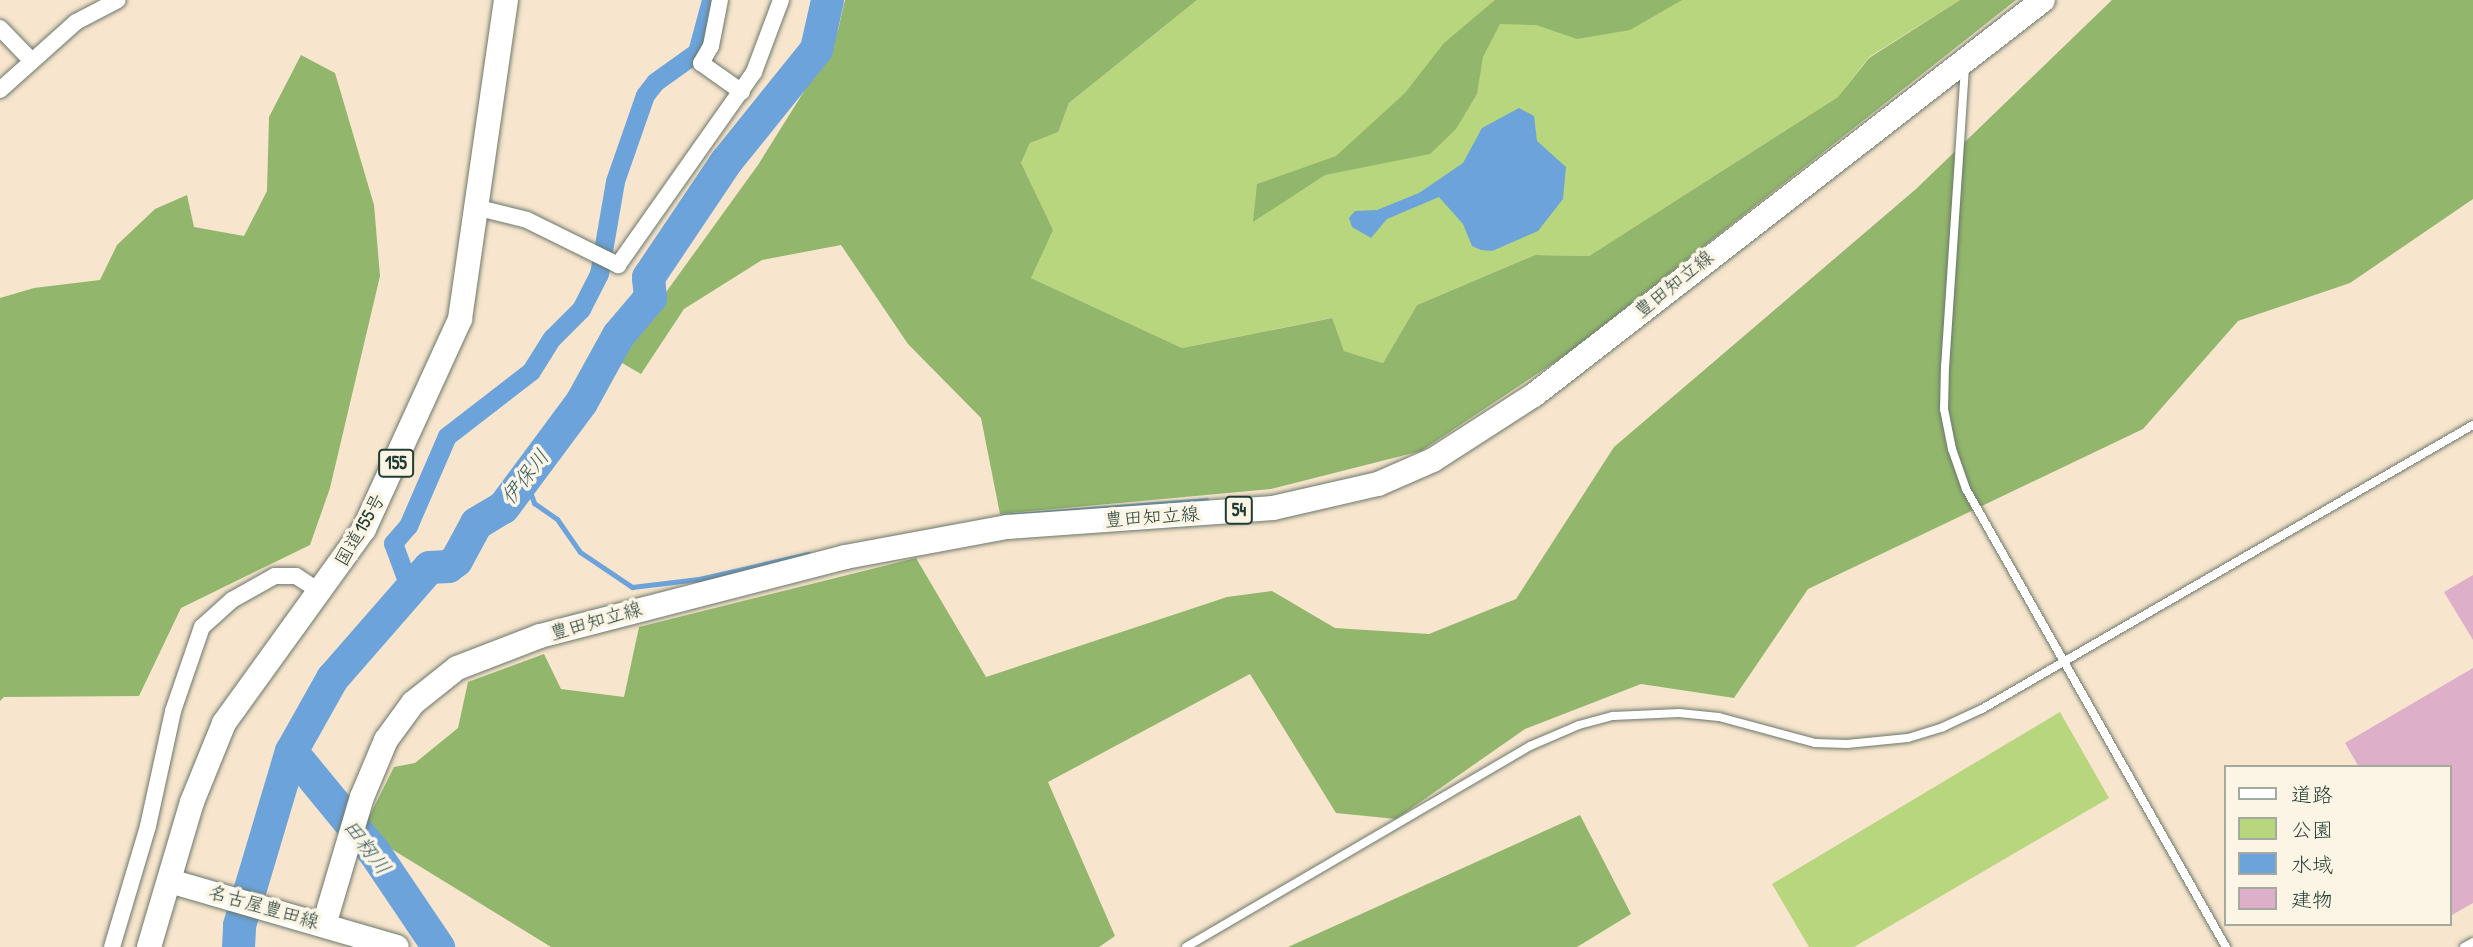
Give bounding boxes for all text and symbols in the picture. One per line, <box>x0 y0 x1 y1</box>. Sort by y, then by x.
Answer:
street label: 豊田知立線 <box>1630 245 1718 323</box>
water label: 伊保川 <box>496 444 554 510</box>
road number: 155 <box>377 448 415 477</box>
street label: 国道155号 <box>330 490 390 570</box>
road number: 54 <box>1223 496 1255 524</box>
street label: 豊田知立線 <box>1104 502 1200 532</box>
street label: 豊田知立線 <box>547 597 645 645</box>
legend <box>2224 765 2452 926</box>
text: 道路 <box>2291 780 2333 809</box>
water label: 田籾川 <box>338 814 396 880</box>
text: 公園 <box>2291 815 2333 844</box>
text: 水域 <box>2291 850 2333 879</box>
street label: 名古屋豊田線 <box>206 880 322 934</box>
text: 建物 <box>2291 885 2333 914</box>

